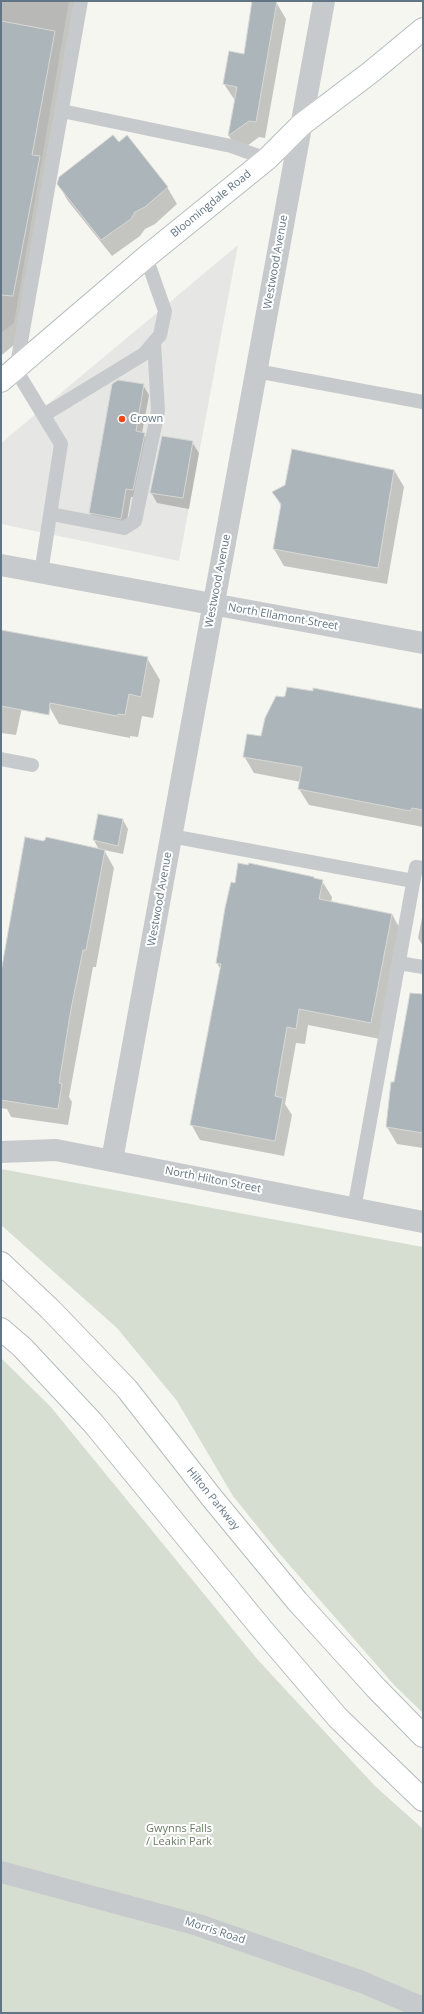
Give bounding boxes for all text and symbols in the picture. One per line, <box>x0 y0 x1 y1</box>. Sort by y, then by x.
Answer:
street label: Bloomingdale Road <box>168 167 254 241</box>
street label: Westwood Avenue <box>261 214 291 310</box>
place label: Crown <box>130 412 163 426</box>
marker: Crown <box>117 414 127 424</box>
street label: Westwood Avenue <box>202 533 234 629</box>
street label: North Ellamont Street <box>227 601 339 633</box>
street label: Westwood Avenue <box>145 851 175 947</box>
street label: North Hilton Street <box>164 1164 262 1196</box>
street label: Hilton Parkway <box>184 1465 242 1533</box>
park label: Gwynns Falls / Leakin Park <box>146 1822 212 1848</box>
street label: Morris Road <box>183 1915 247 1947</box>

